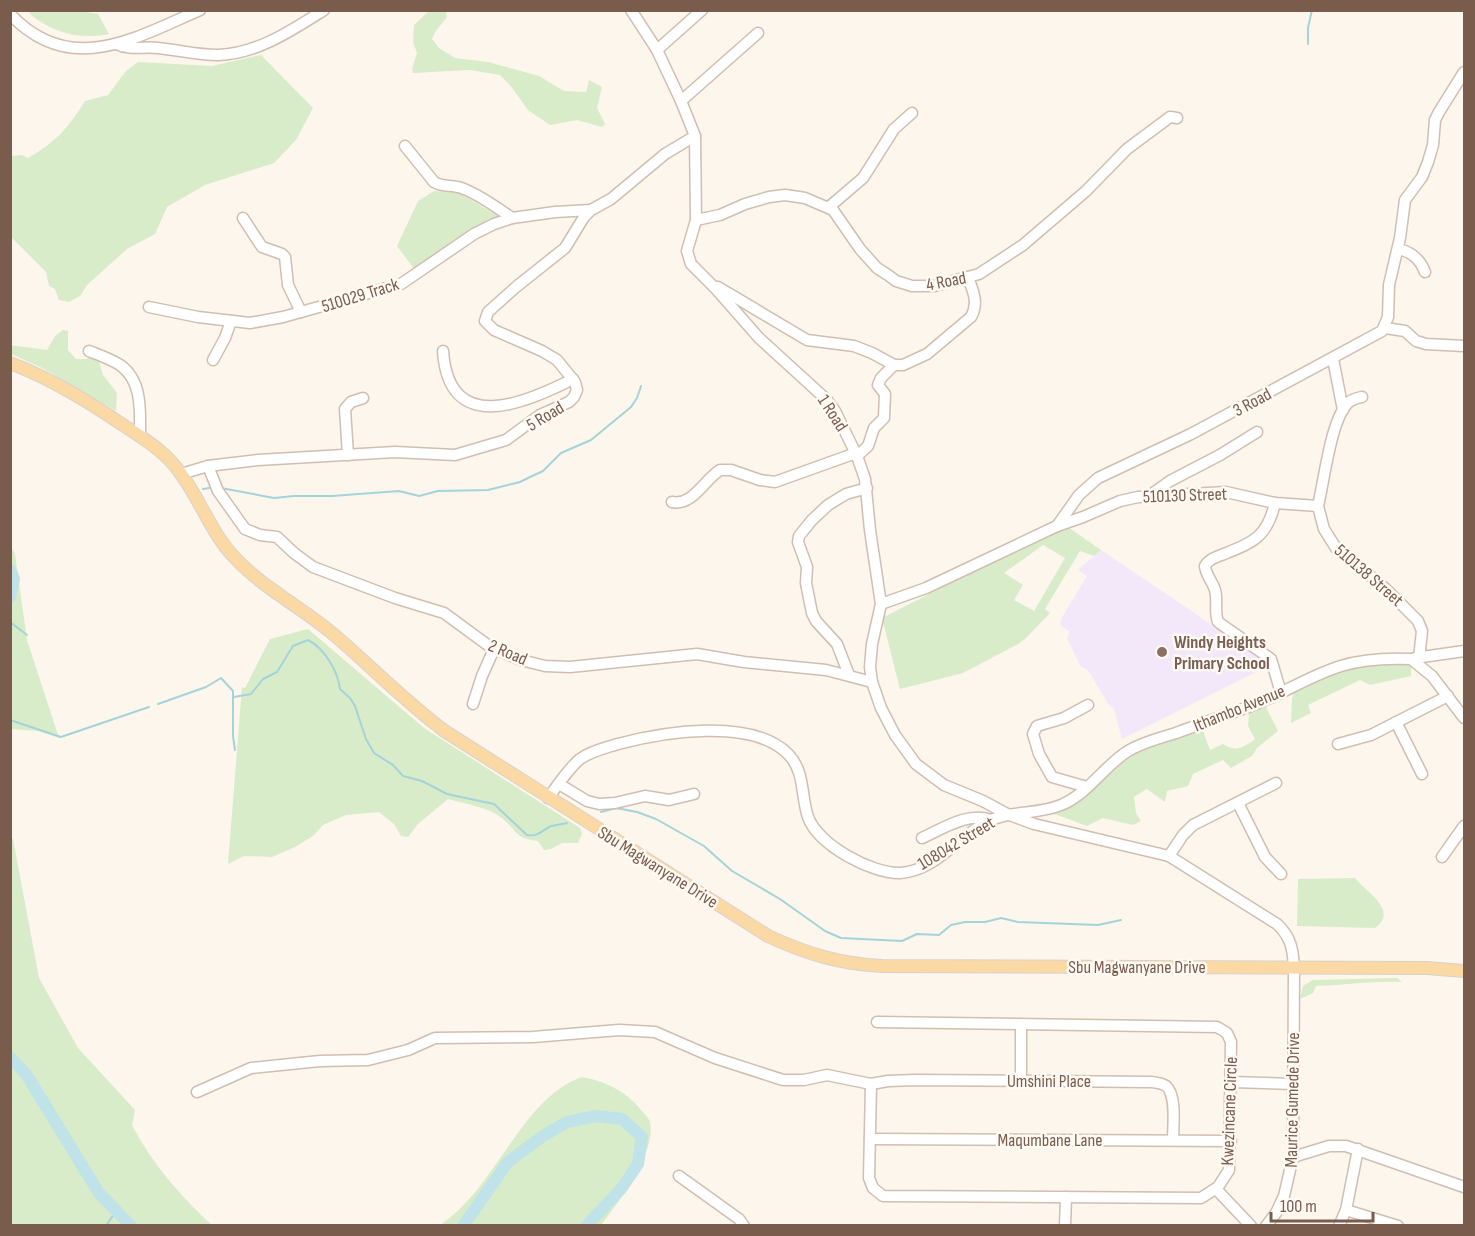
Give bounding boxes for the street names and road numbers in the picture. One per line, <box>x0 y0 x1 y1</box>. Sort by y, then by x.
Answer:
street label: 4 Road <box>924 267 968 296</box>
street label: 510029 Track <box>319 274 401 317</box>
street label: 3 Road <box>1229 384 1275 421</box>
street label: 1 Road <box>813 391 852 435</box>
street label: 5 Road <box>523 397 568 436</box>
street label: 510130 Street <box>1143 484 1228 507</box>
street label: 510138 Street <box>1330 540 1408 611</box>
street label: 2 Road <box>485 635 530 670</box>
street label: Ithambo Avenue <box>1190 681 1288 736</box>
street label: 108042 Street <box>914 812 999 875</box>
street label: Sbu Magwanyane Drive <box>594 822 722 913</box>
street label: Sbu Magwanyane Drive <box>1068 957 1206 978</box>
street label: Maurice Gumede Drive <box>1281 1032 1304 1168</box>
street label: Kwezincane Circle <box>1217 1056 1242 1166</box>
street label: Umshini Place <box>1007 1071 1091 1092</box>
street label: Maqumbane Lane <box>998 1130 1102 1151</box>

